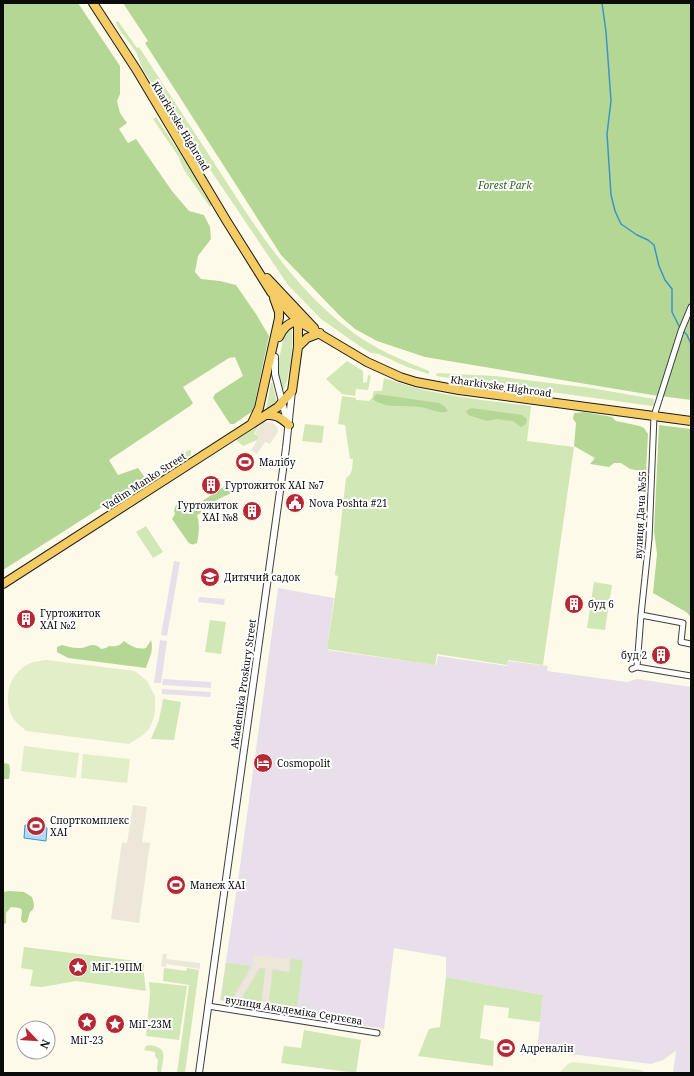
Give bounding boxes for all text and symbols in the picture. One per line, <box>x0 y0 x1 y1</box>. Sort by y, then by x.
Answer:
street label: Kharkivske Highroad <box>149 79 213 173</box>
park label: Forest Park <box>477 178 532 192</box>
street label: Kharkivske Highroad <box>450 372 552 400</box>
street label: Vadim Manko Street <box>100 449 189 513</box>
sports icon: Малібу <box>234 451 256 473</box>
place label: Малібу <box>259 455 296 469</box>
street label: вулиця Дача №55 <box>631 471 649 559</box>
building icon: Гуртожиток ХАІ №7 <box>200 474 222 496</box>
place label: Гуртожиток ХАІ №7 <box>225 478 324 492</box>
public building icon: Nova Poshta #21 <box>284 492 306 514</box>
place label: Nova Poshta #21 <box>309 496 388 510</box>
place label: Гуртожиток ХАІ №8 <box>177 498 238 524</box>
building icon: Гуртожиток ХАІ №8 <box>241 500 263 522</box>
school or university icon: Дитячий садок <box>199 566 221 588</box>
place label: Дитячий садок <box>224 570 300 584</box>
building icon: буд 6 <box>563 593 585 615</box>
place label: буд 6 <box>588 597 614 611</box>
place label: Гуртожиток ХАІ №2 <box>40 606 101 632</box>
building icon: Гуртожиток ХАІ №2 <box>15 608 37 630</box>
street label: Akademika Proskury Street <box>227 618 259 750</box>
building icon: буд 2 <box>650 644 672 666</box>
place label: буд 2 <box>621 648 647 662</box>
hotel icon: Cosmopolit <box>252 752 274 774</box>
place label: Cosmopolit <box>277 756 331 770</box>
place label: Спорткомплекс ХАІ <box>50 813 129 839</box>
sports icon: Спорткомплекс ХАІ <box>25 815 47 837</box>
sports icon: Манеж ХАІ <box>165 874 187 896</box>
place label: Манеж ХАІ <box>190 878 246 892</box>
place icon: МіГ-19ПМ <box>67 956 89 978</box>
place label: МіГ-19ПМ <box>92 960 143 974</box>
street label: вулиця Академіка Сергєєва <box>224 992 364 1028</box>
place icon: МіГ-23 <box>76 1011 98 1033</box>
place icon: МіГ-23М <box>104 1013 126 1035</box>
place label: МіГ-23М <box>129 1017 172 1031</box>
north arrow <box>16 1020 56 1060</box>
place label: МіГ-23 <box>71 1033 104 1047</box>
text: N <box>37 1037 54 1052</box>
sports icon: Адреналін <box>495 1037 517 1059</box>
place label: Адреналін <box>520 1041 574 1055</box>

